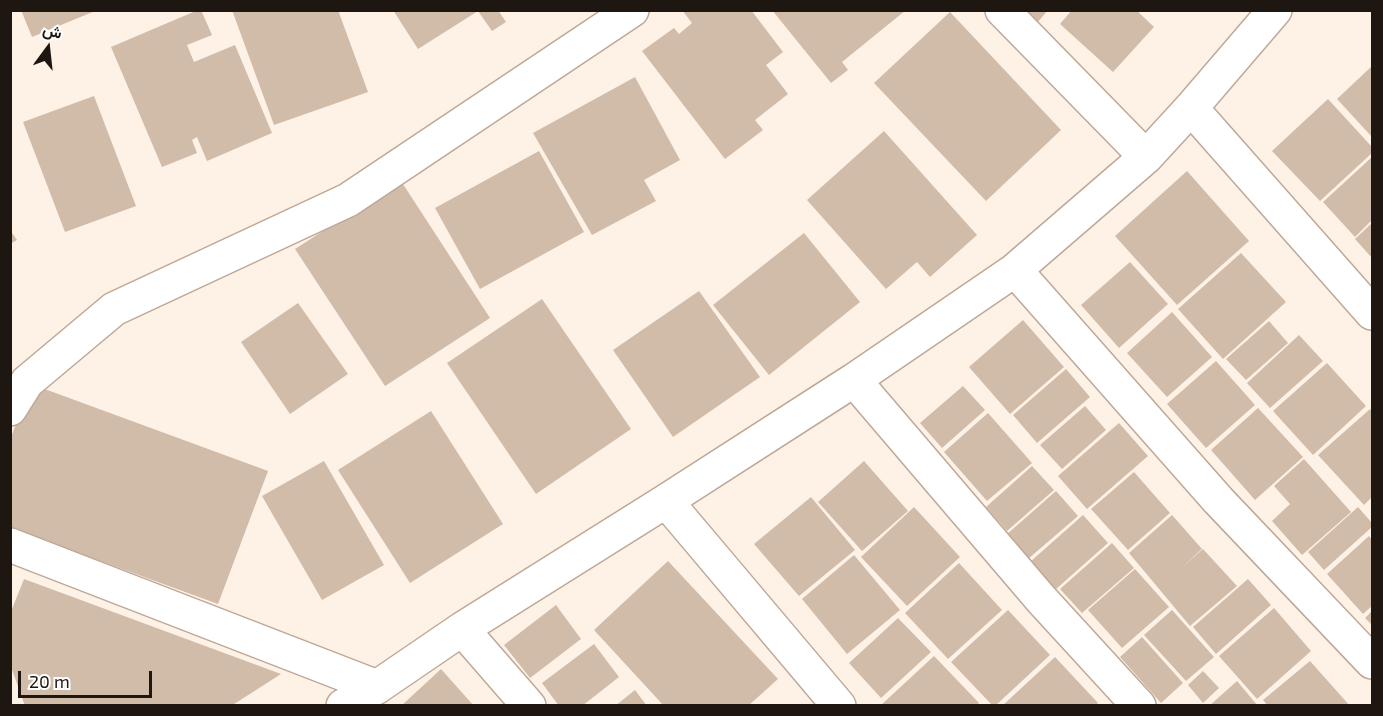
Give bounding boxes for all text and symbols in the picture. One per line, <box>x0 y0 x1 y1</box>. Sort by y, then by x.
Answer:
north arrow <box>18 18 78 78</box>
text: ش <box>41 18 65 42</box>
scale bar <box>21 659 154 697</box>
text: 20 m <box>29 670 70 692</box>

